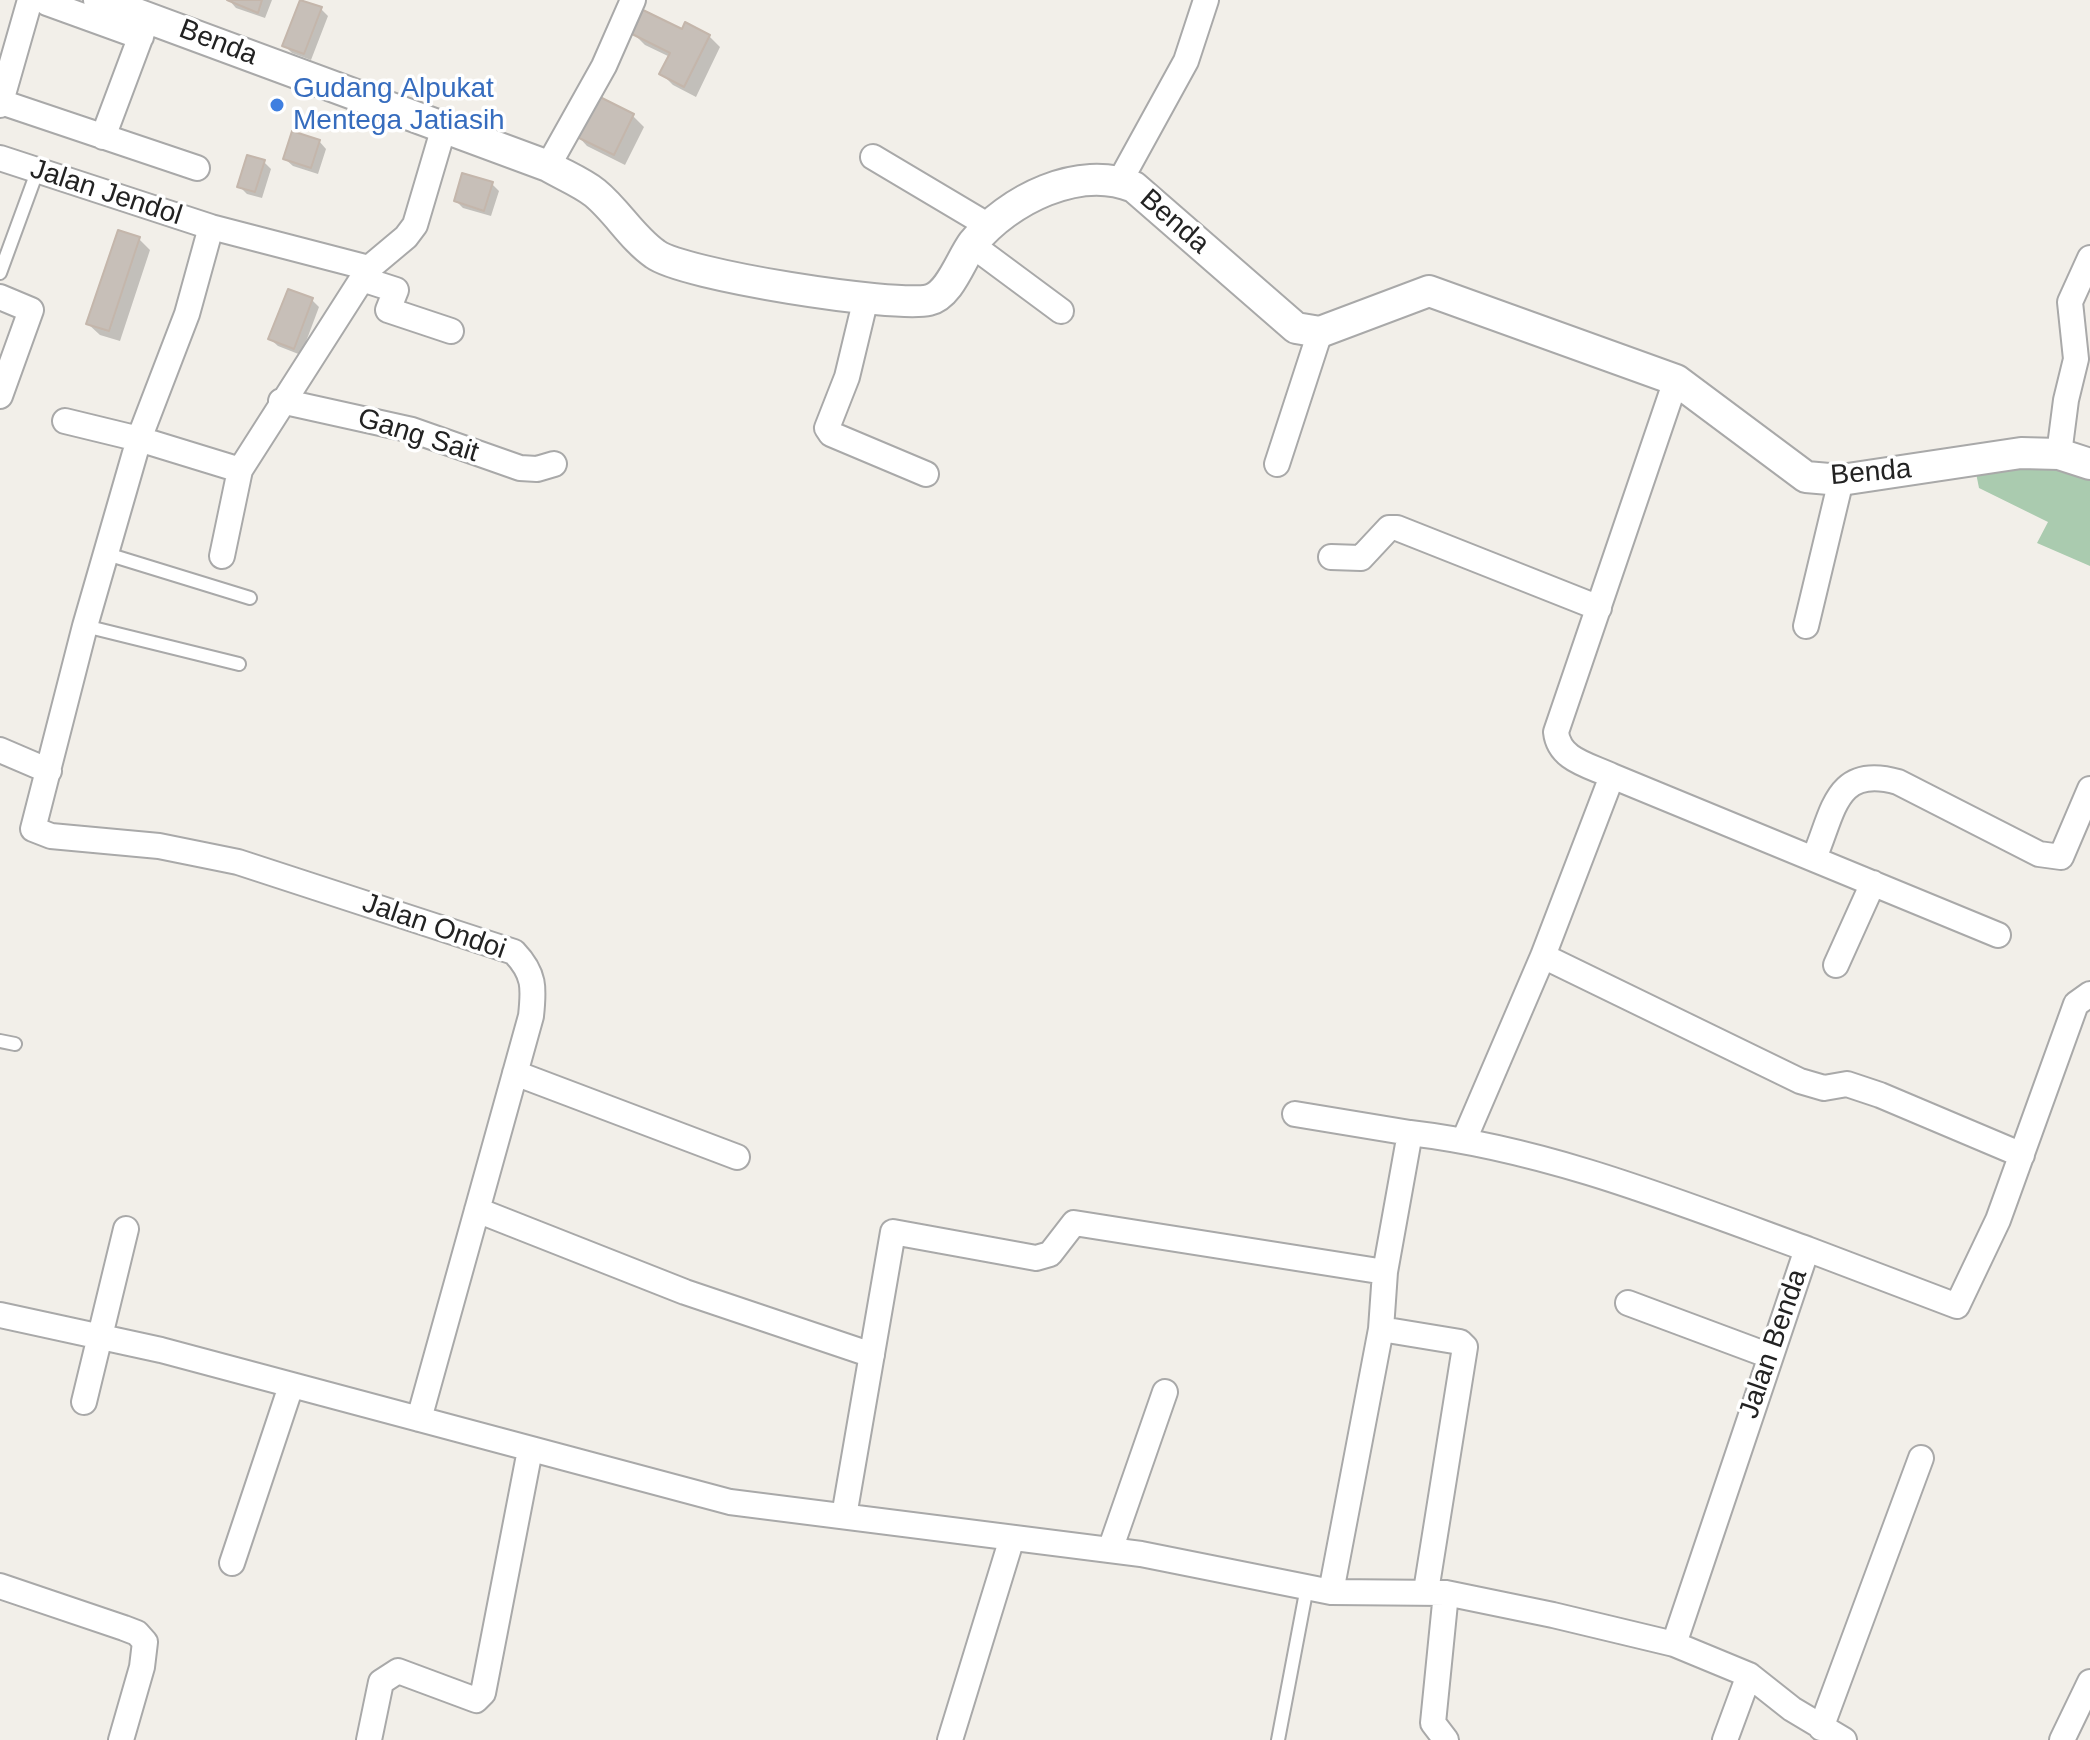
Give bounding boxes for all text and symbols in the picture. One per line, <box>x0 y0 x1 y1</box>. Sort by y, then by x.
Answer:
street label: Benda <box>174 13 262 73</box>
place label: Gudang Alpukat Mentega Jatiasih <box>293 72 505 138</box>
marker: Gudang Alpukat Mentega Jatiasih <box>268 96 286 114</box>
street label: Jalan Jendol <box>26 153 186 233</box>
street label: Benda <box>1132 183 1216 261</box>
street label: Gang Sait <box>354 402 482 470</box>
street label: Benda <box>1829 453 1913 493</box>
street label: Jalan Ondoi <box>358 887 510 967</box>
street label: Jalan Benda <box>1733 1265 1815 1423</box>

